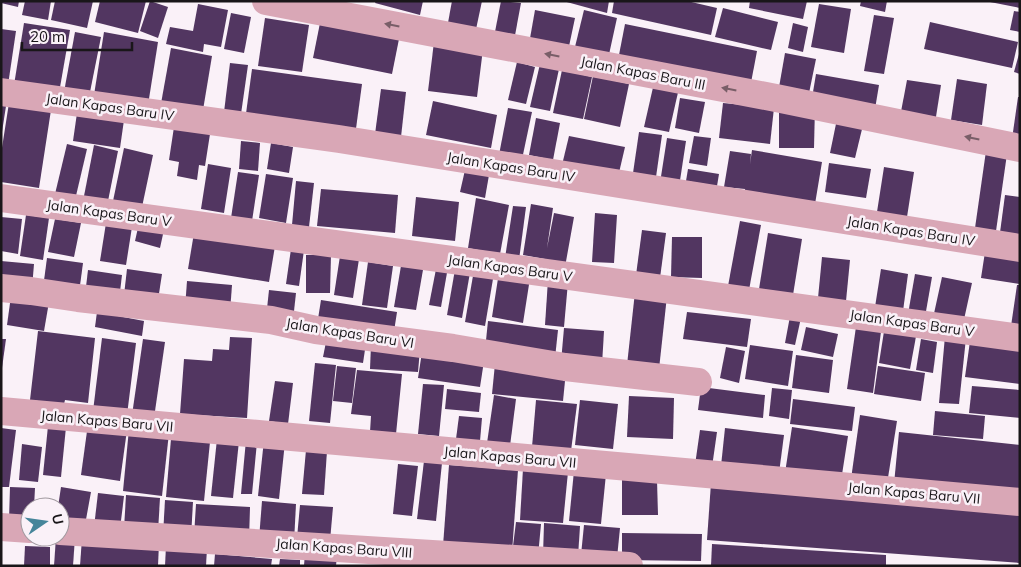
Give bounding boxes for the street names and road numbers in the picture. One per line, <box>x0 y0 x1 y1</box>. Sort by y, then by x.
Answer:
street label: Jalan Kapas Baru III <box>579 52 707 94</box>
street label: Jalan Kapas Baru IV <box>45 89 176 125</box>
street label: Jalan Kapas Baru IV <box>446 148 577 186</box>
street label: Jalan Kapas Baru V <box>45 195 173 231</box>
street label: Jalan Kapas Baru IV <box>846 212 977 250</box>
street label: Jalan Kapas Baru V <box>446 250 574 286</box>
street label: Jalan Kapas Baru V <box>848 305 976 341</box>
street label: Jalan Kapas Baru VI <box>285 314 415 352</box>
street label: Jalan Kapas Baru VII <box>40 406 174 436</box>
street label: Jalan Kapas Baru VII <box>443 442 577 472</box>
street label: Jalan Kapas Baru VII <box>847 478 981 508</box>
street label: Jalan Kapas Baru VIII <box>275 534 413 562</box>

